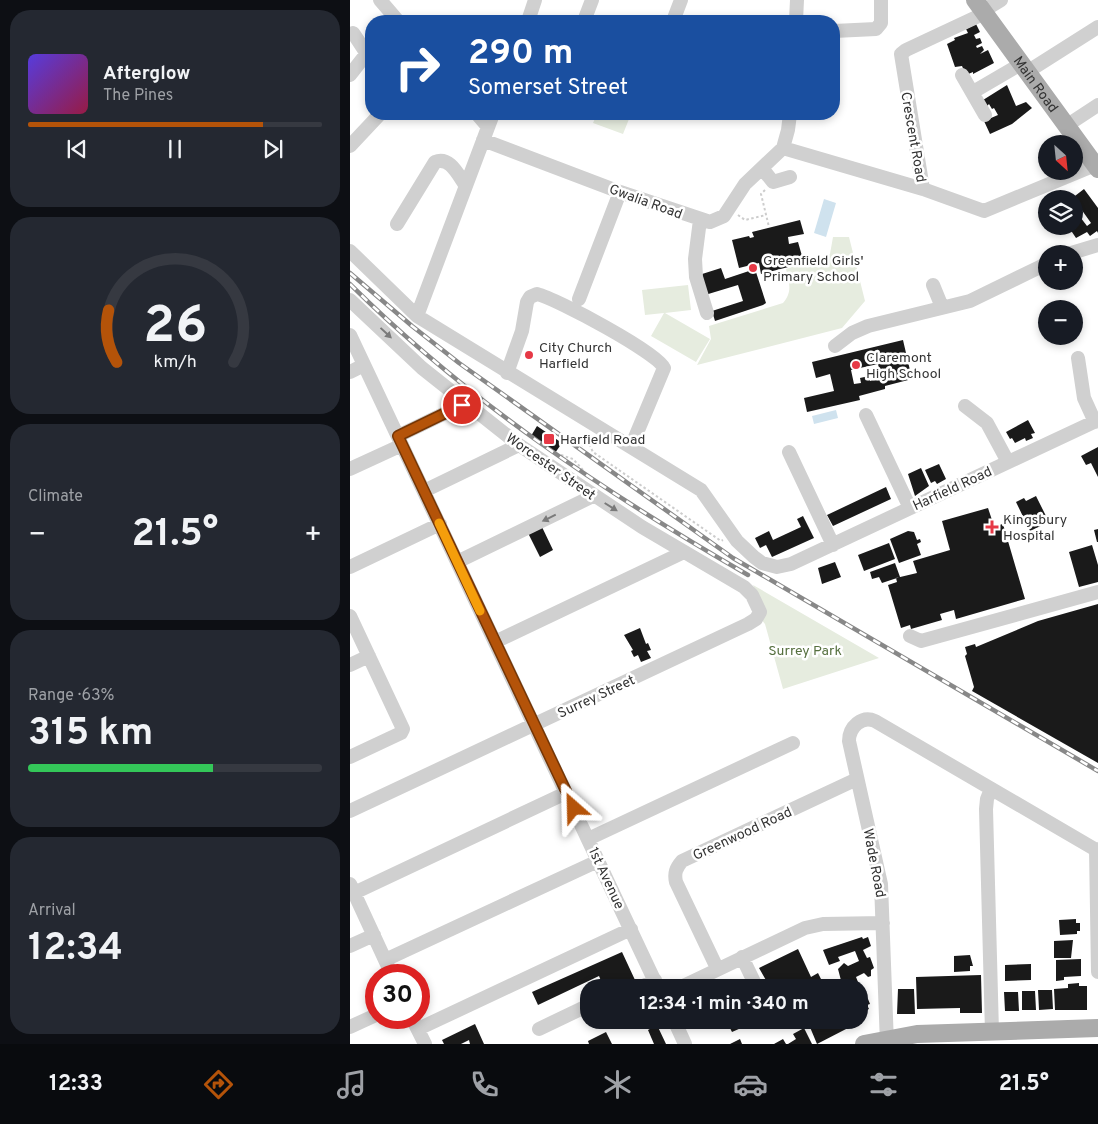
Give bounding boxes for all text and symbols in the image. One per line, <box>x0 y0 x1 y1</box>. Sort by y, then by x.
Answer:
text: 290 m <box>468 32 573 76</box>
icon: right <box>385 35 450 100</box>
street label: Main Road <box>1009 54 1061 116</box>
text: Afterglow <box>103 62 191 86</box>
text: Somerset Street <box>468 75 628 102</box>
text: The Pines <box>103 86 173 106</box>
street label: Crescent Road <box>896 91 929 184</box>
icon: previous <box>63 135 91 163</box>
icon: pause <box>161 135 189 163</box>
icon: next <box>259 135 287 163</box>
north arrow <box>1038 135 1082 180</box>
map controls <box>1038 135 1083 345</box>
street label: Gwalia Road <box>606 181 685 224</box>
button: layers <box>1038 190 1083 235</box>
button: + <box>1038 245 1083 290</box>
place label: Greenfield Girls' Primary School <box>763 253 863 286</box>
marker: Greenfield Girls' Primary School <box>747 262 759 274</box>
text: 26 <box>143 295 207 361</box>
button: − <box>1038 300 1083 345</box>
one-way arrow <box>379 327 391 339</box>
place label: City Church Harfield <box>539 340 612 373</box>
marker: City Church Harfield <box>523 349 535 361</box>
place label: Claremont High School <box>866 350 941 383</box>
text: km/h <box>153 351 197 374</box>
marker: Claremont High School <box>850 359 862 371</box>
pin <box>441 384 483 426</box>
icon: arrive <box>448 391 476 419</box>
street label: Worcester Street <box>502 430 598 504</box>
marker: Harfield Road <box>542 432 556 446</box>
place label: Harfield Road <box>560 432 645 449</box>
street label: Harfield Road <box>910 464 995 515</box>
text: Climate <box>28 487 83 507</box>
one-way arrow <box>604 503 617 512</box>
text: 21.5° <box>132 511 218 560</box>
place label: Kingsbury Hospital <box>1003 512 1067 545</box>
one-way arrow <box>542 514 556 522</box>
text: − <box>28 518 46 554</box>
text: + <box>304 518 322 554</box>
marker: Kingsbury Hospital <box>985 520 999 534</box>
park label: Surrey Park <box>768 643 842 660</box>
street label: Surrey Street <box>555 672 638 723</box>
text: Range · 63% <box>28 686 115 706</box>
text: 315 km <box>28 710 153 759</box>
position arrow <box>547 781 599 833</box>
street label: Greenwood Road <box>690 804 795 865</box>
street label: Wade Road <box>858 827 889 899</box>
street label: 1st Avenue <box>584 845 627 912</box>
text: Arrival <box>28 901 76 921</box>
text: 12:34 <box>28 925 123 974</box>
speed limit sign: 30 <box>365 964 430 1029</box>
text: 12:34 · 1 min · 340 m <box>639 992 809 1016</box>
icon: directions <box>201 1067 236 1102</box>
icon: music <box>334 1067 369 1102</box>
icon: phone <box>467 1067 502 1102</box>
icon: climate <box>600 1067 635 1102</box>
icon: car <box>733 1067 768 1102</box>
icon: filters <box>866 1067 901 1102</box>
text: 12:33 <box>49 1071 103 1098</box>
text: 21.5° <box>999 1071 1049 1098</box>

